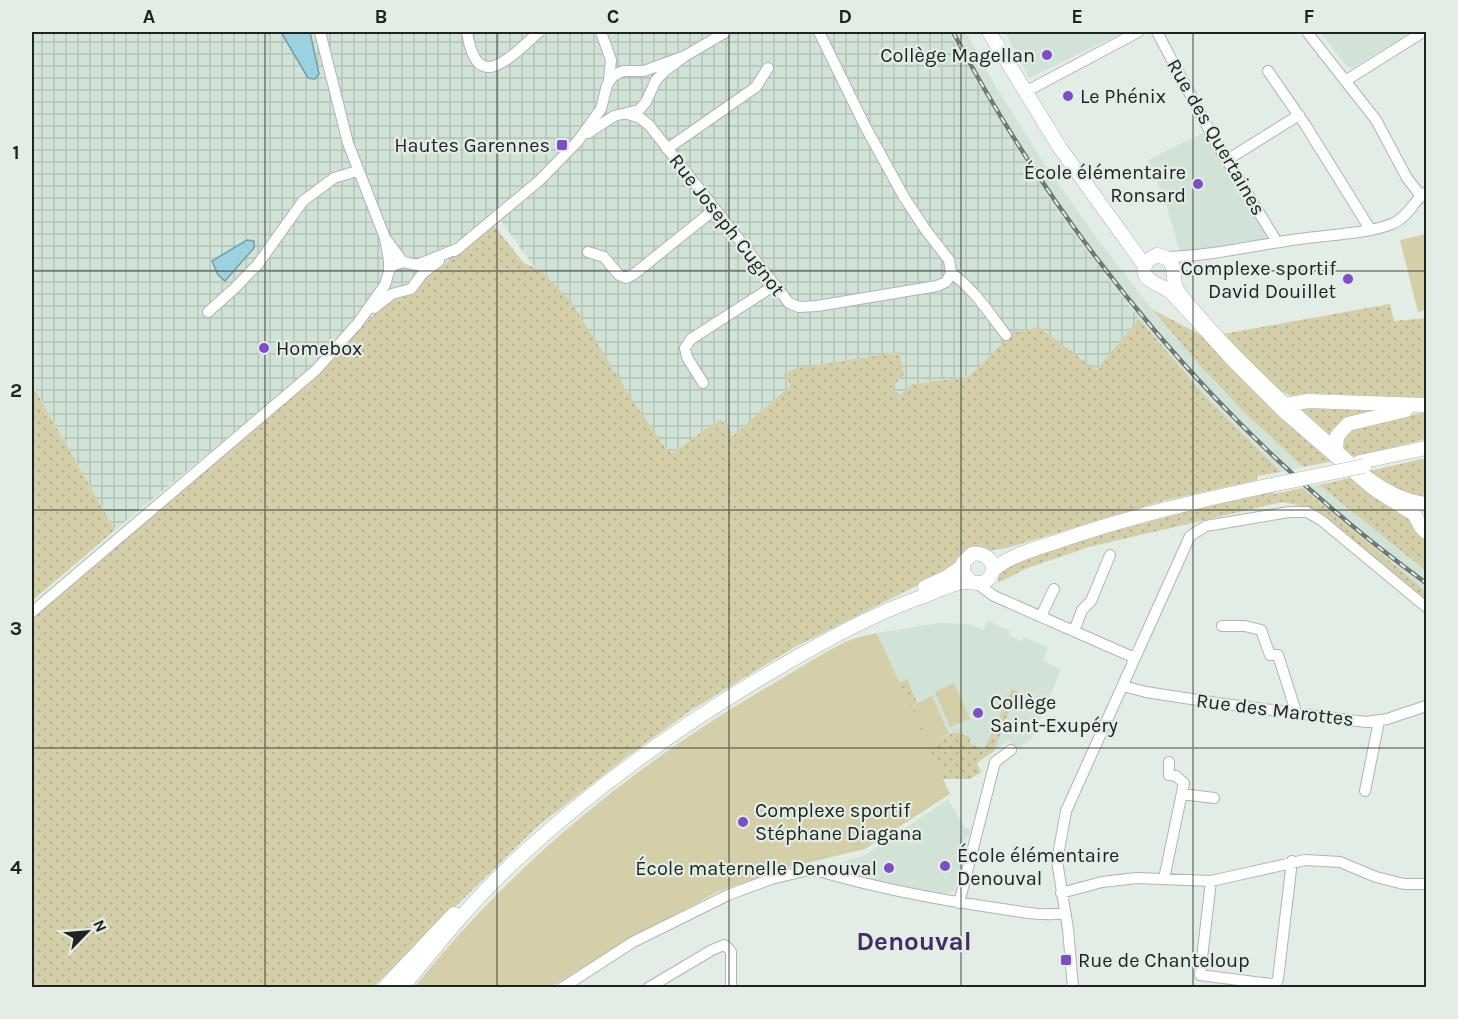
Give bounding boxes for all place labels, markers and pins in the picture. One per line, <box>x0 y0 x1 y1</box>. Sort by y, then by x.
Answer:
place label: Collège Magellan <box>880 44 1035 67</box>
marker: Collège Magellan <box>1040 48 1054 62</box>
place label: Le Phénix <box>1080 85 1166 108</box>
marker: Le Phénix <box>1061 89 1075 103</box>
place label: Hautes Garennes <box>394 134 550 157</box>
marker: Hautes Garennes <box>555 138 569 152</box>
place label: École élémentaire Ronsard <box>1024 160 1186 207</box>
marker: École élémentaire Ronsard <box>1191 177 1205 191</box>
place label: Complexe sportif David Douillet <box>1181 257 1336 303</box>
marker: Complexe sportif David Douillet <box>1341 272 1355 286</box>
place label: Homebox <box>276 337 362 360</box>
marker: Homebox <box>257 341 271 355</box>
place label: Collège Saint-Exupéry <box>990 691 1118 737</box>
marker: Collège Saint-Exupéry <box>971 706 985 720</box>
place label: Complexe sportif Stéphane Diagana <box>755 799 922 845</box>
marker: Complexe sportif Stéphane Diagana <box>736 815 750 829</box>
place label: École élémentaire Denouval <box>957 843 1119 890</box>
place label: École maternelle Denouval <box>635 856 877 880</box>
marker: École élémentaire Denouval <box>938 859 952 873</box>
marker: École maternelle Denouval <box>882 861 896 875</box>
place label: Rue de Chanteloup <box>1078 949 1250 972</box>
marker: Rue de Chanteloup <box>1059 953 1073 967</box>

